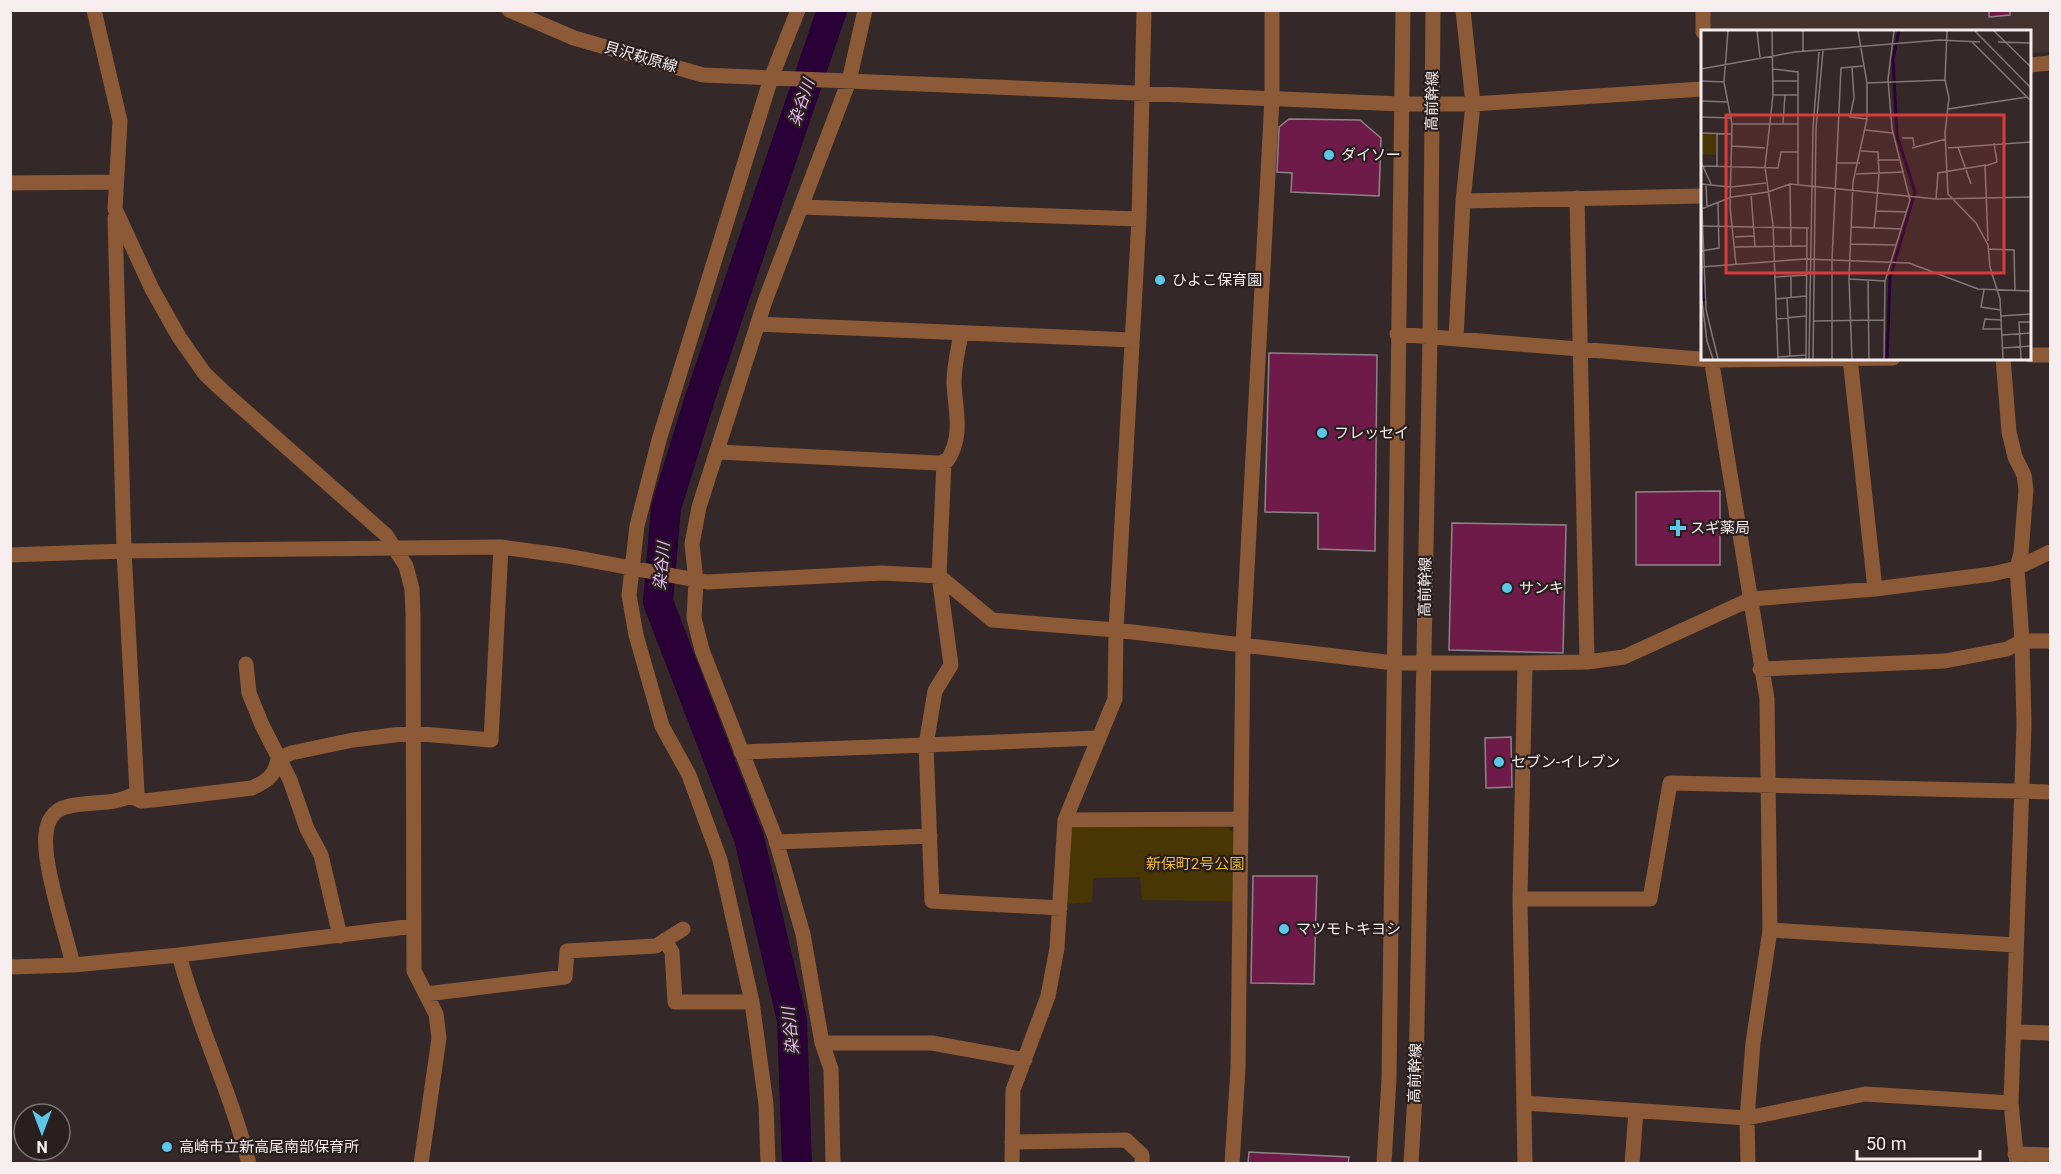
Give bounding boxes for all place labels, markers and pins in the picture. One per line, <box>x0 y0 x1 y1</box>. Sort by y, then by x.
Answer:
place label: ダイソー <box>1341 146 1401 164</box>
marker: ダイソー <box>1322 148 1336 162</box>
place label: ひよこ保育園 <box>1172 271 1262 289</box>
marker: ひよこ保育園 <box>1153 273 1167 287</box>
place label: フレッセイ <box>1334 424 1409 442</box>
marker: フレッセイ <box>1315 426 1329 440</box>
place label: スギ薬局 <box>1690 519 1750 537</box>
marker: スギ薬局 <box>1671 521 1685 535</box>
place label: サンキ <box>1519 579 1564 597</box>
marker: サンキ <box>1500 581 1514 595</box>
place label: セブン-イレブン <box>1511 753 1620 771</box>
marker: セブン-イレブン <box>1492 755 1506 769</box>
place label: マツモトキヨシ <box>1296 920 1401 938</box>
marker: マツモトキヨシ <box>1277 922 1291 936</box>
place label: 高崎市立新高尾南部保育所 <box>179 1138 359 1156</box>
marker: 高崎市立新高尾南部保育所 <box>160 1140 174 1154</box>

